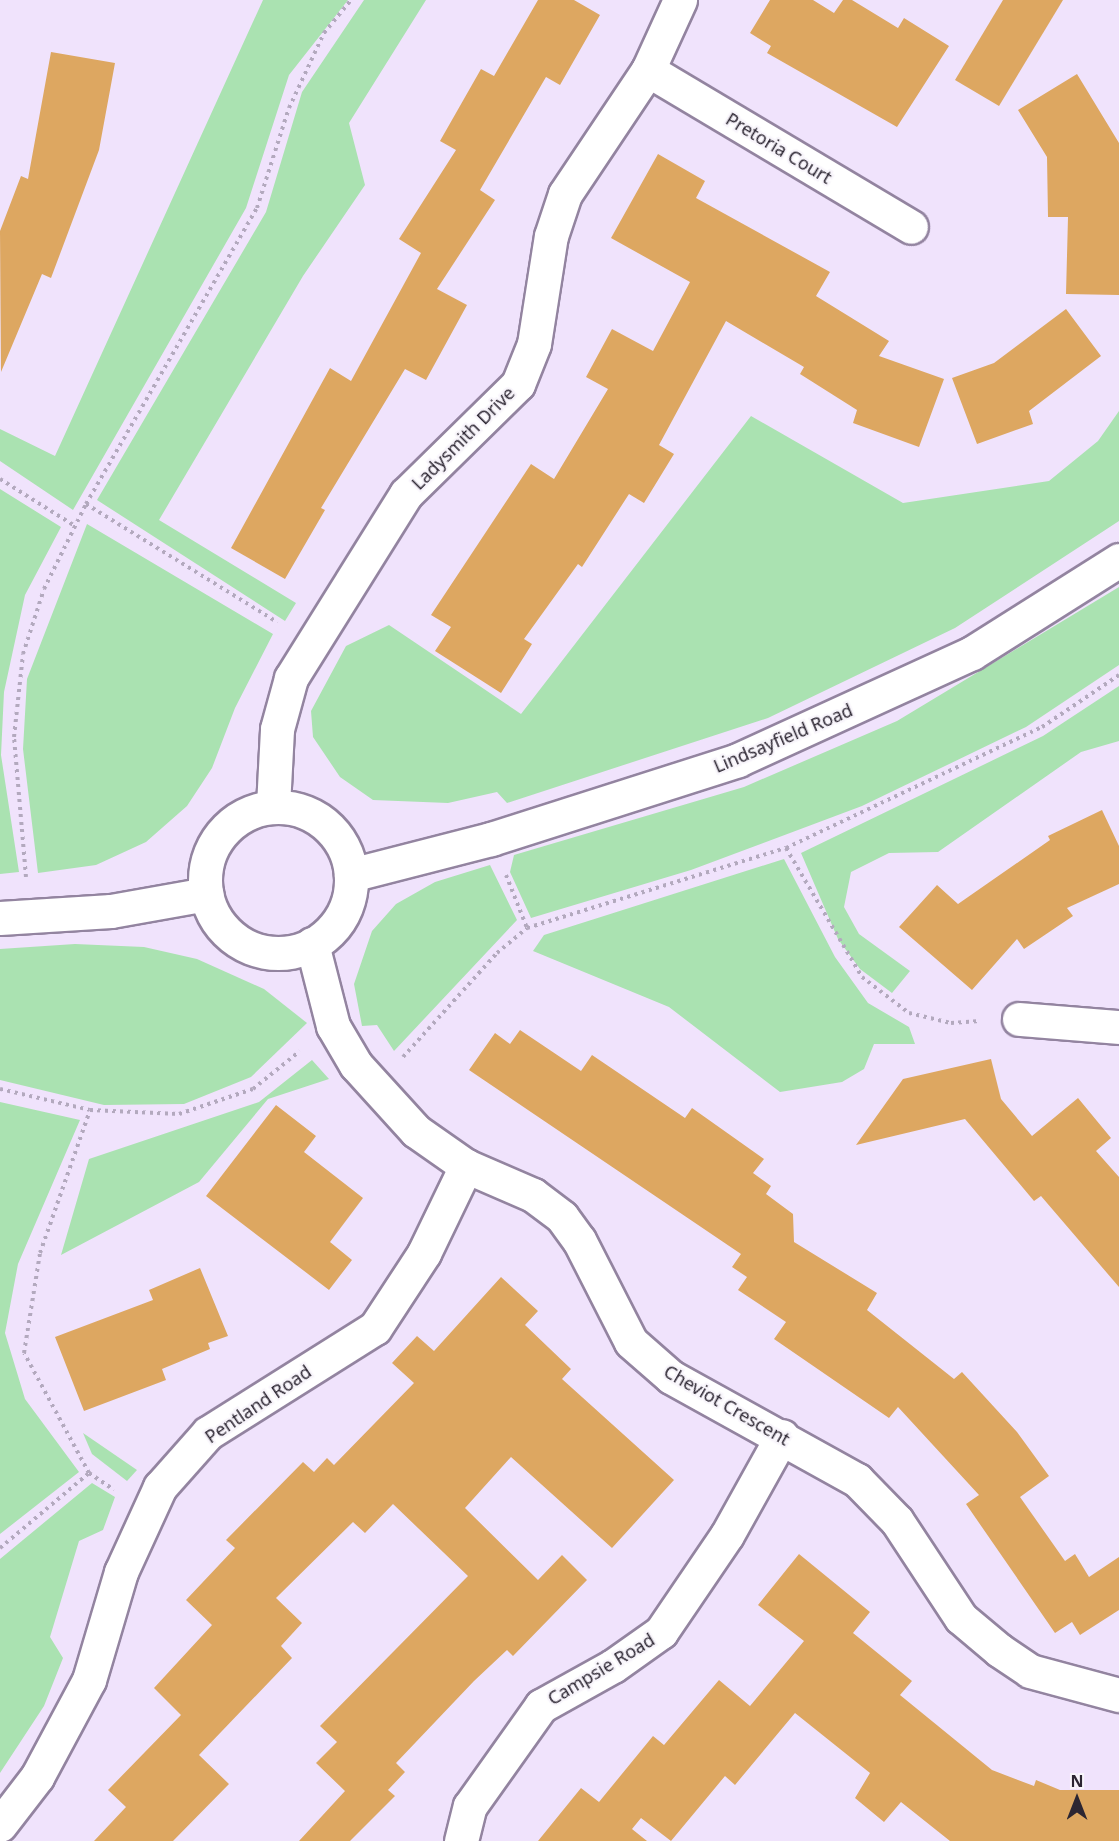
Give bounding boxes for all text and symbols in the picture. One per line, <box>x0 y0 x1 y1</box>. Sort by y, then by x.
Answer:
street label: Pretoria Court <box>722 108 836 188</box>
street label: Ladysmith Drive <box>407 382 519 494</box>
street label: Lindsayfield Road <box>710 699 856 777</box>
street label: Cheviot Crescent <box>660 1360 794 1450</box>
street label: Pentland Road <box>201 1361 315 1447</box>
street label: Campsie Road <box>544 1629 658 1709</box>
north arrow <box>1047 1769 1107 1829</box>
text: N <box>1070 1770 1084 1792</box>

